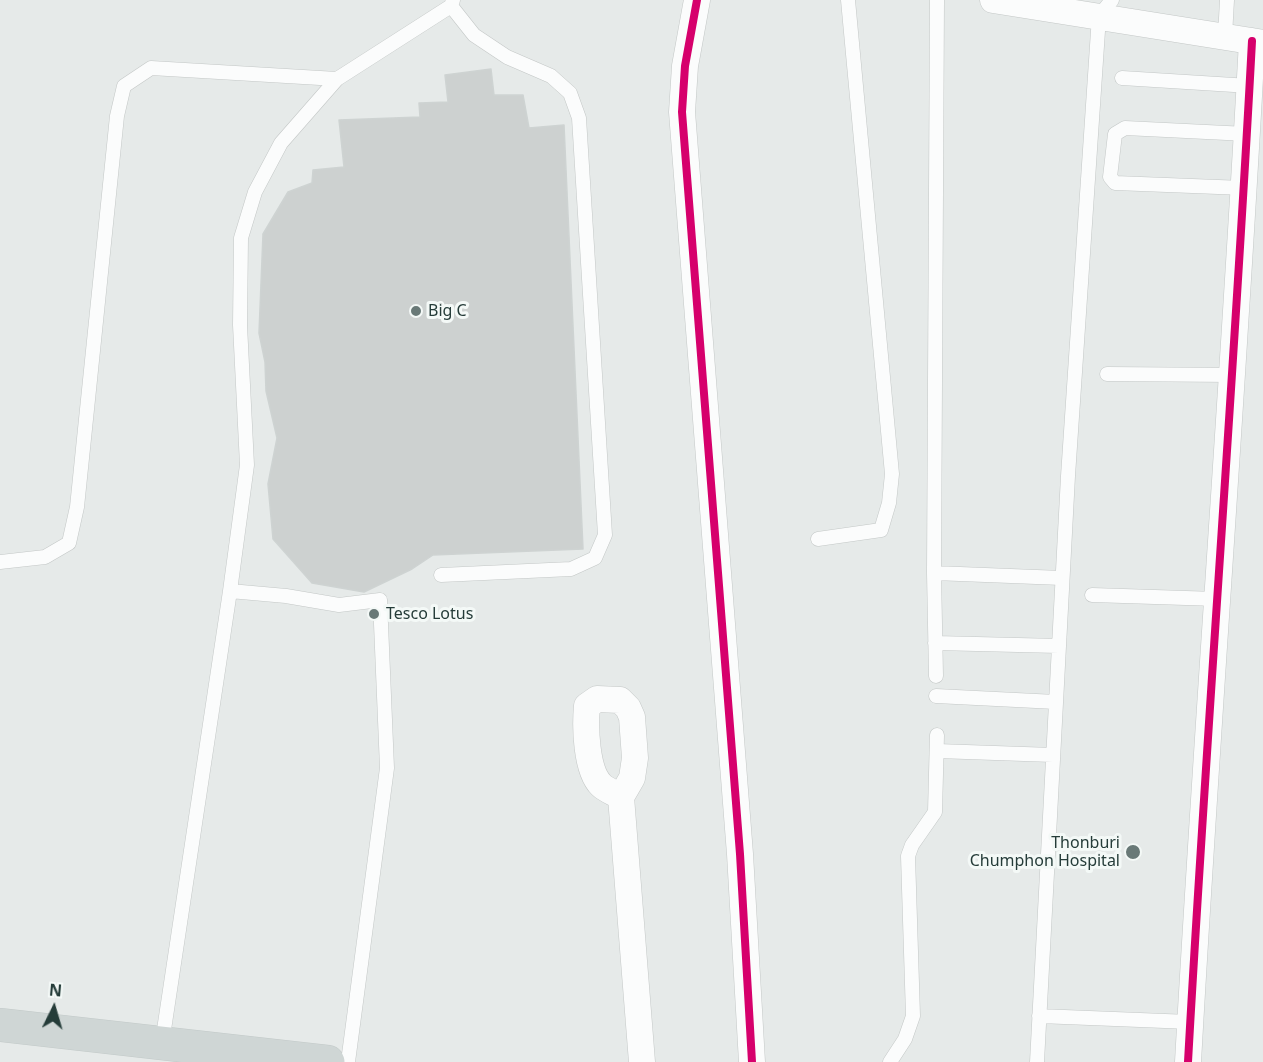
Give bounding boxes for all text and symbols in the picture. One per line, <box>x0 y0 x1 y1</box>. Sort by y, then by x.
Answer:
place label: Big C <box>428 301 467 321</box>
marker: Big C <box>409 304 423 318</box>
place label: Tesco Lotus <box>386 604 473 624</box>
marker: Tesco Lotus <box>367 607 381 621</box>
place label: Thonburi Chumphon Hospital <box>970 833 1120 871</box>
marker: Thonburi Chumphon Hospital <box>1124 843 1142 861</box>
north arrow <box>24 978 84 1038</box>
text: N <box>48 979 63 1002</box>

